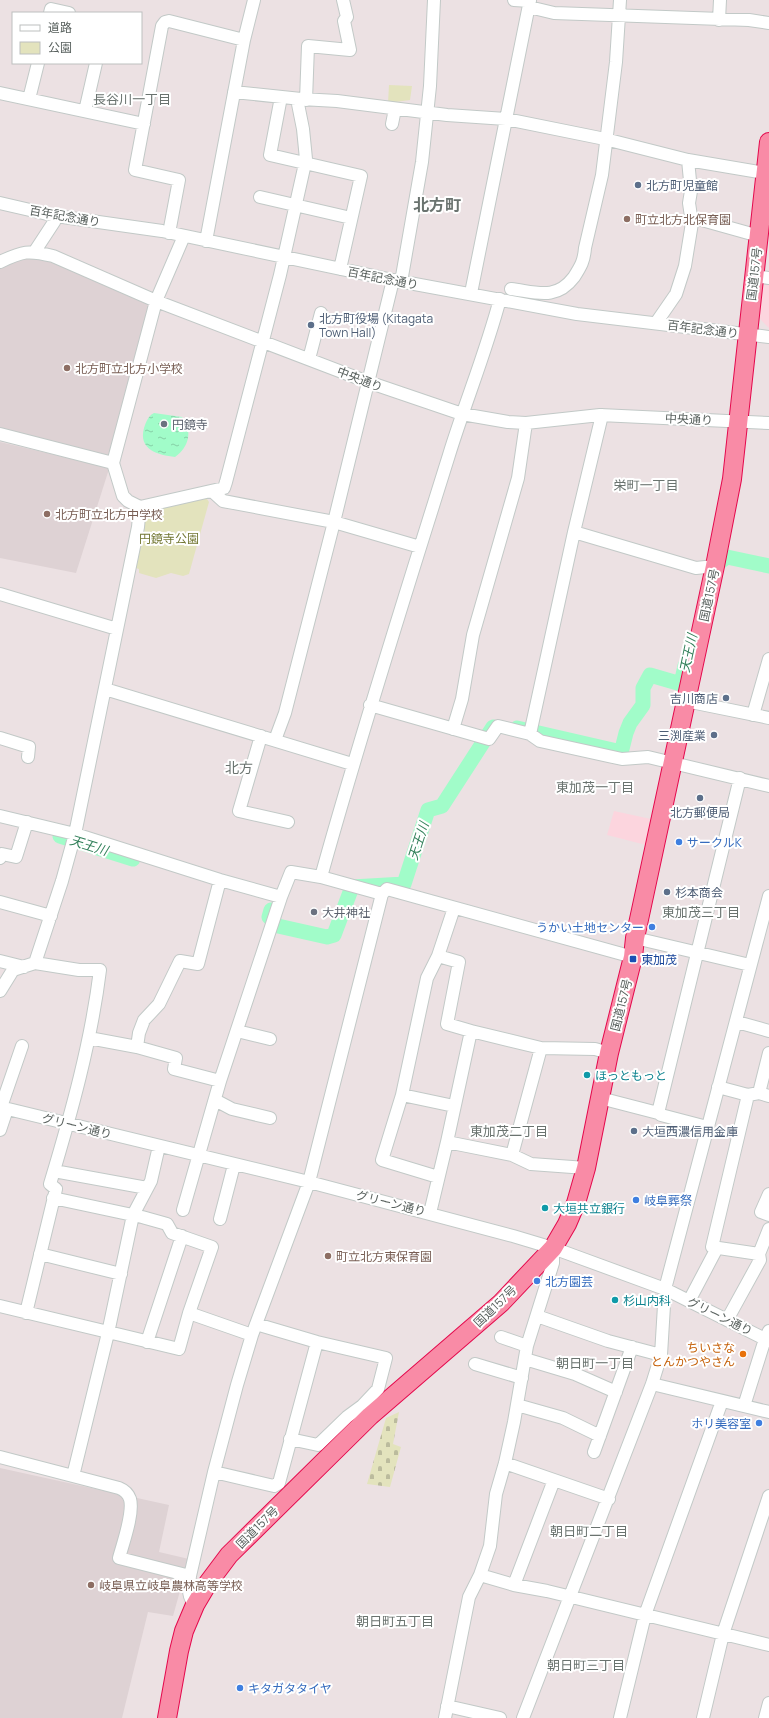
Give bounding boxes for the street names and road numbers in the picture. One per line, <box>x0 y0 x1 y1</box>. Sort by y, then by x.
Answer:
street label: 百年記念通り <box>28 201 102 231</box>
street label: 国道157号 <box>742 246 766 302</box>
street label: 百年記念通り <box>346 263 420 293</box>
street label: 百年記念通り <box>666 316 740 342</box>
street label: 中央通り <box>335 362 385 396</box>
street label: 中央通り <box>665 409 713 429</box>
street label: 国道157号 <box>695 567 723 623</box>
street label: 国道157号 <box>606 977 636 1033</box>
street label: グリーン通り <box>40 1109 114 1143</box>
street label: グリーン通り <box>354 1186 428 1220</box>
street label: 国道157号 <box>470 1281 520 1331</box>
street label: グリーン通り <box>684 1293 756 1339</box>
street label: 国道157号 <box>232 1502 282 1552</box>

